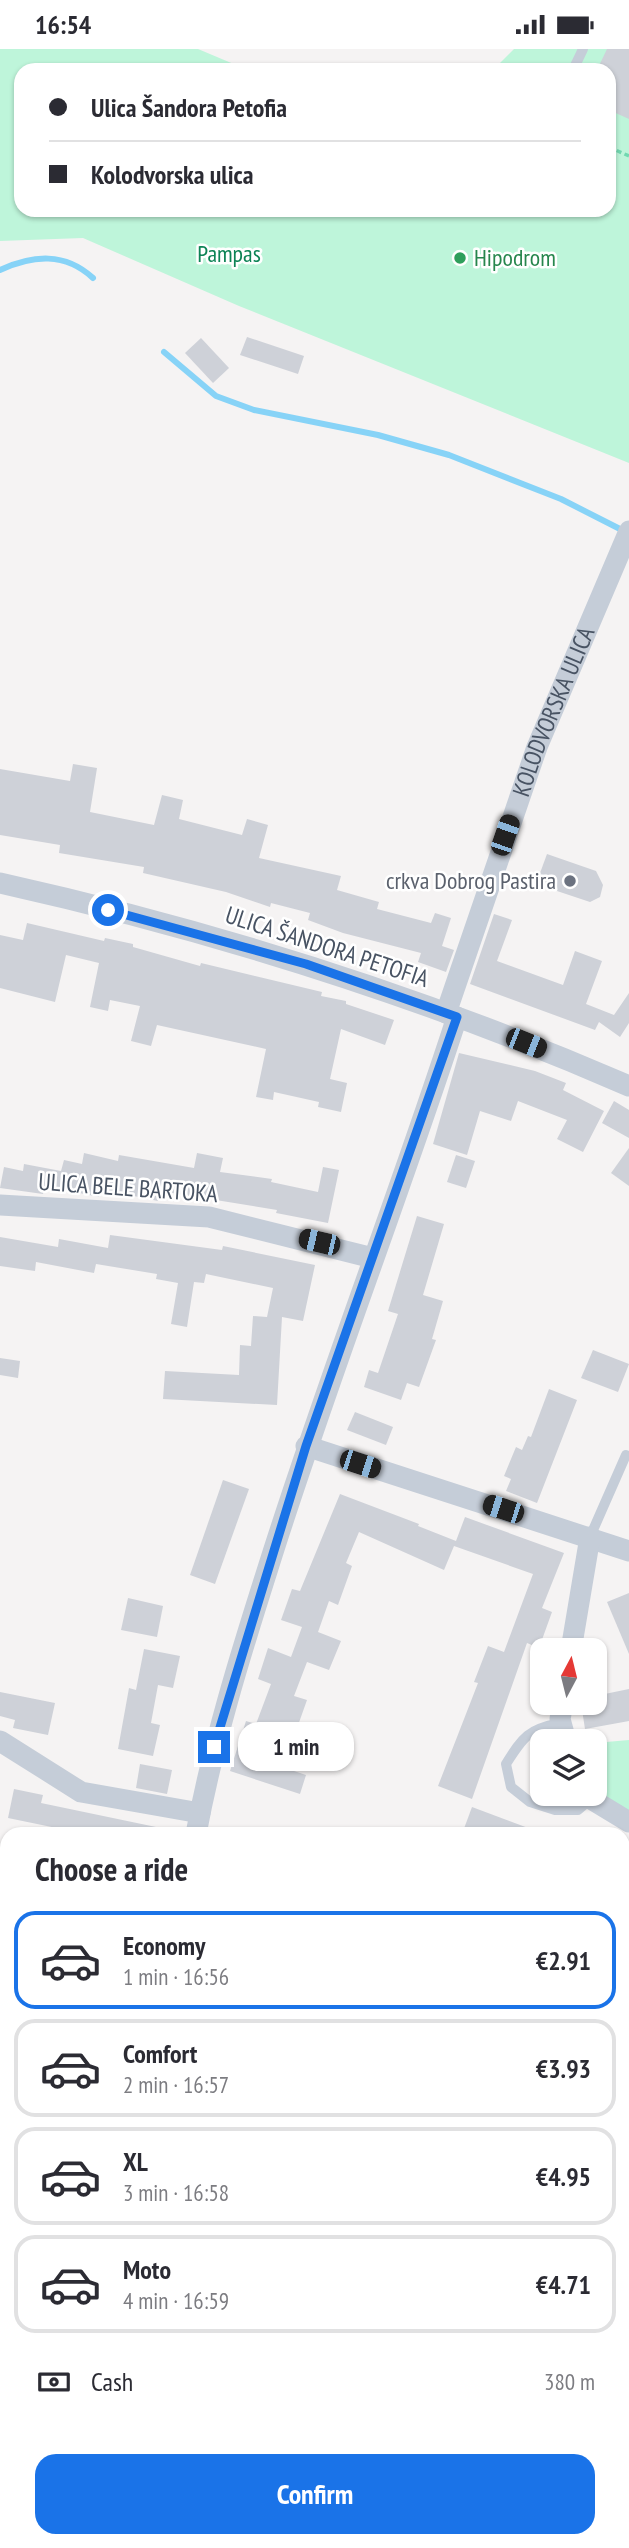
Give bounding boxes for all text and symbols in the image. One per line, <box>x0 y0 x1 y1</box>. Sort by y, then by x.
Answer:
text: 16:54 <box>35 8 91 41</box>
text: Ulica Šandora Petofia <box>91 91 287 124</box>
text: Kolodvorska ulica <box>91 158 253 191</box>
park label: Pampas <box>197 238 261 269</box>
place label: Hipodrom <box>474 242 556 273</box>
marker: Hipodrom <box>452 250 468 266</box>
street label: KOLODVORSKA ULICA <box>505 621 602 801</box>
car <box>489 812 522 858</box>
place label: crkva Dobrog Pastira <box>386 865 556 896</box>
marker: crkva Dobrog Pastira <box>562 873 578 889</box>
route start <box>92 894 124 926</box>
street label: ULICA ŠANDORA PETOFIA <box>222 899 433 994</box>
car <box>503 1025 550 1061</box>
street label: ULICA BELE BARTOKA <box>37 1166 219 1209</box>
car <box>297 1227 342 1257</box>
car <box>337 1448 384 1480</box>
car <box>480 1493 527 1525</box>
north arrow <box>530 1638 607 1715</box>
map controls <box>530 1638 607 1806</box>
callout: 1 min <box>238 1723 354 1771</box>
button: layers <box>530 1729 607 1806</box>
route end <box>198 1731 230 1763</box>
text: 1 min <box>273 1732 319 1761</box>
text: Choose a ride <box>35 1848 188 1890</box>
icon: car <box>39 1929 102 1992</box>
text: Economy <box>123 1929 205 1962</box>
text: €2.91 <box>536 1944 591 1977</box>
text: 1 min · 16:56 <box>123 1962 229 1991</box>
icon: car <box>39 2037 102 2100</box>
text: Comfort <box>123 2037 197 2070</box>
text: €3.93 <box>536 2052 591 2085</box>
text: 2 min · 16:57 <box>123 2070 229 2099</box>
icon: car <box>39 2145 102 2208</box>
text: XL <box>123 2145 148 2178</box>
text: €4.95 <box>536 2160 591 2193</box>
text: 3 min · 16:58 <box>123 2178 229 2207</box>
icon: car <box>39 2253 102 2316</box>
text: Moto <box>123 2253 171 2286</box>
text: €4.71 <box>536 2268 591 2301</box>
text: 4 min · 16:59 <box>123 2286 229 2315</box>
icon: cash <box>35 2363 73 2401</box>
text: Cash <box>91 2365 133 2398</box>
text: 380 m <box>544 2367 595 2396</box>
button: Confirm <box>35 2454 595 2534</box>

